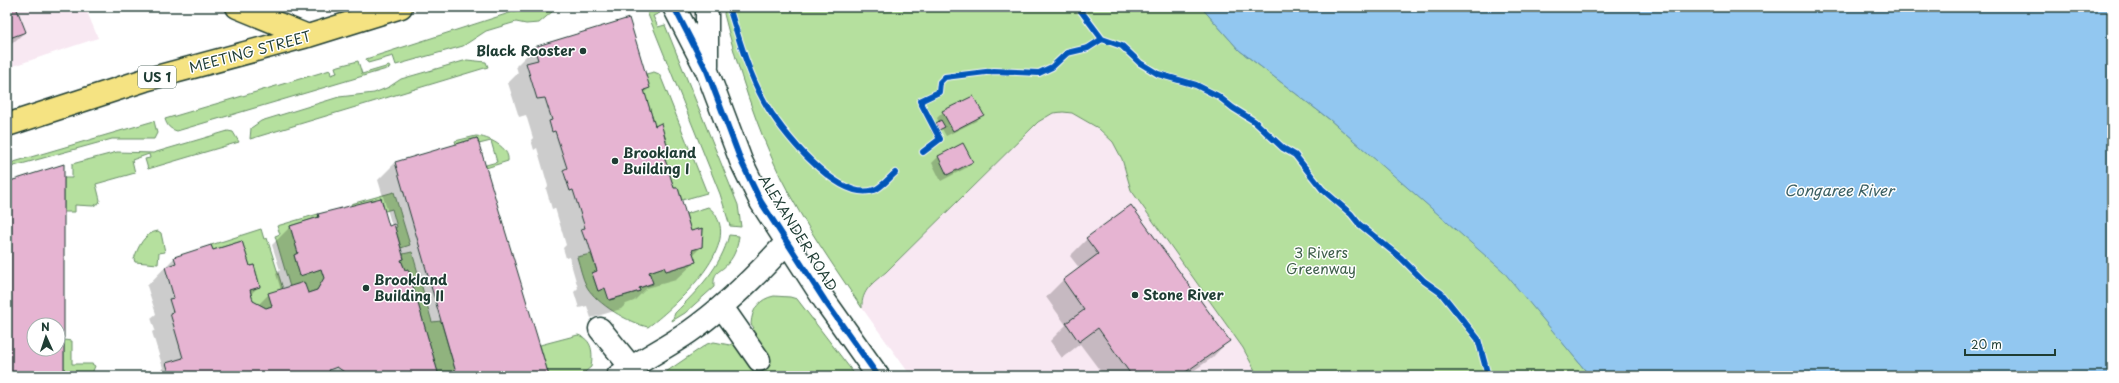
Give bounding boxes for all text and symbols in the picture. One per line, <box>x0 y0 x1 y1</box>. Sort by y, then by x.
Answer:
street label: MEETING STREET <box>187 25 313 78</box>
place label: Black Rooster <box>476 40 576 61</box>
marker: Black Rooster <box>578 46 588 56</box>
road number: US 1 <box>138 66 176 88</box>
place label: Brookland Building I <box>623 142 697 179</box>
marker: Brookland Building I <box>610 156 620 166</box>
street label: ALEXANDER ROAD <box>754 170 843 295</box>
water label: Congaree River <box>1784 178 1896 201</box>
park label: 3 Rivers Greenway <box>1286 242 1356 279</box>
place label: Brookland Building II <box>374 269 448 306</box>
marker: Brookland Building II <box>361 283 371 293</box>
place label: Stone River <box>1143 284 1224 305</box>
marker: Stone River <box>1130 290 1140 300</box>
north arrow <box>26 317 66 357</box>
text: N <box>41 318 51 335</box>
scale bar <box>1965 331 2055 357</box>
text: 20 m <box>1971 335 2002 353</box>

